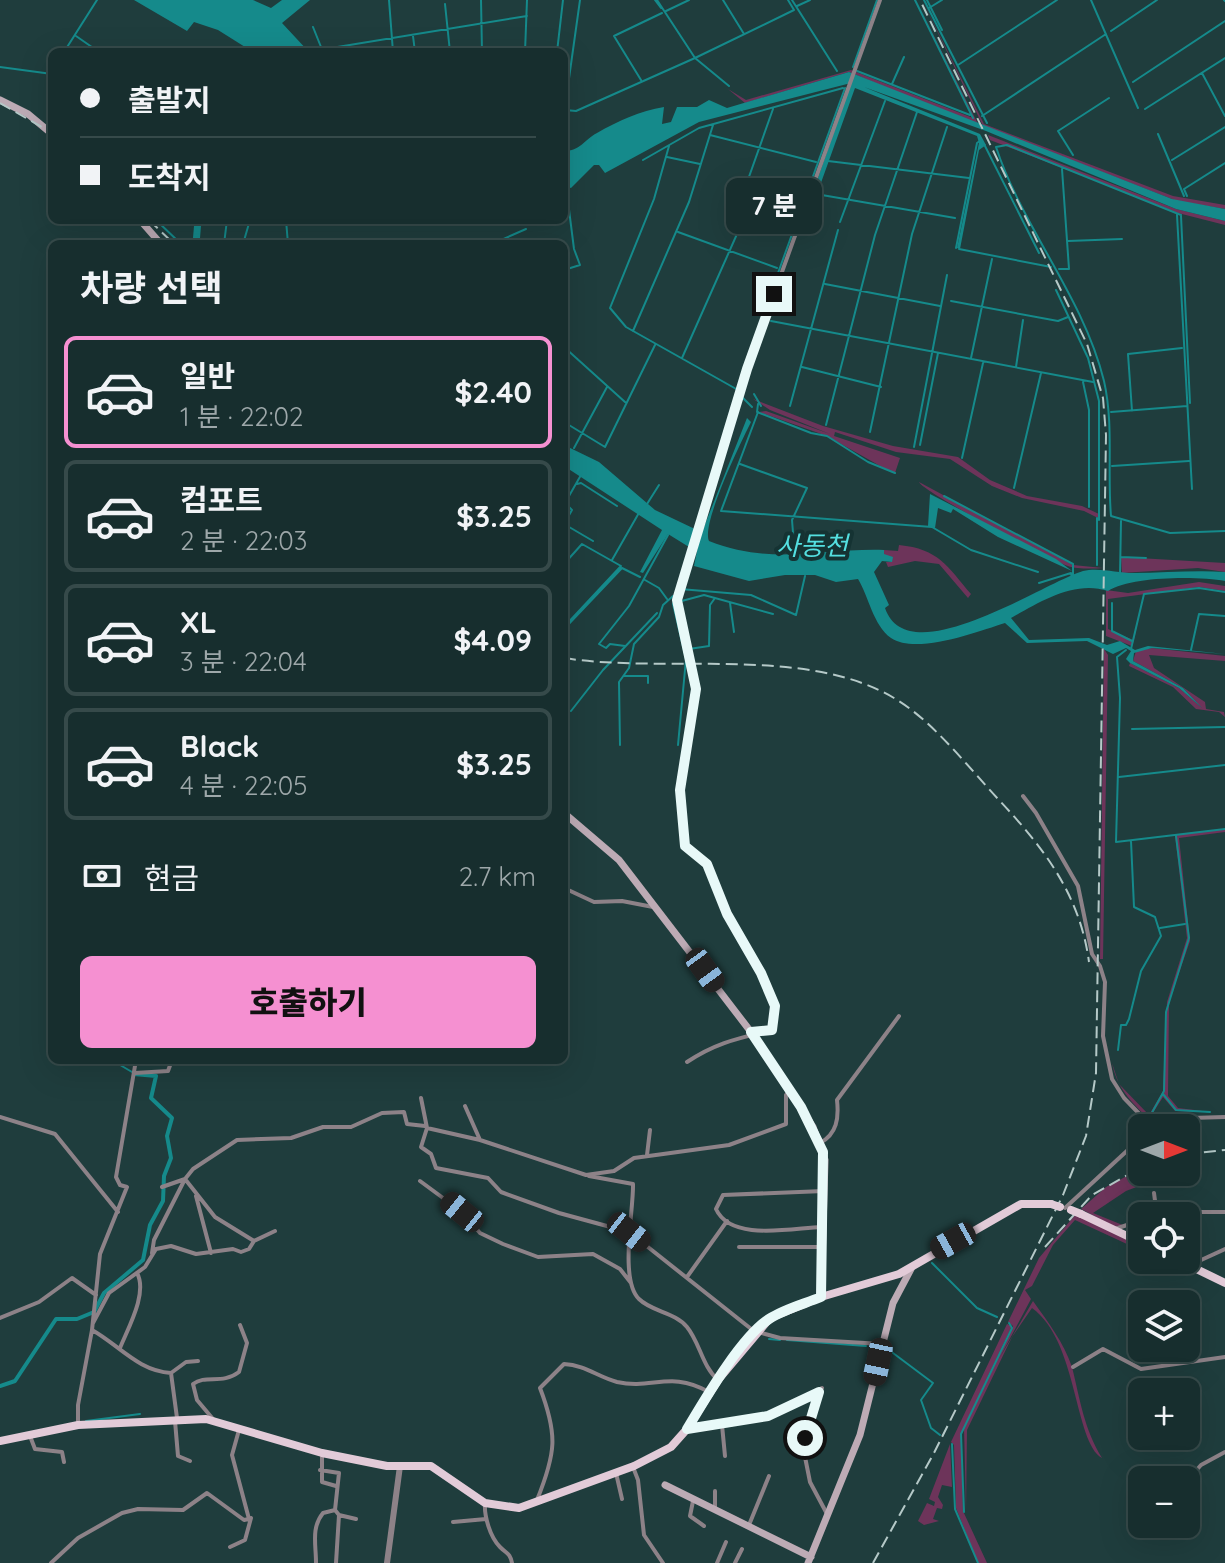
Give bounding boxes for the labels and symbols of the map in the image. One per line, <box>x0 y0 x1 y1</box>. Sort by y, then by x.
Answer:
callout: 7 분 <box>726 178 822 234</box>
route end <box>756 276 792 312</box>
water label: 사동천 <box>776 529 851 562</box>
car <box>681 944 729 996</box>
north arrow <box>1128 1114 1200 1186</box>
car <box>436 1188 488 1236</box>
car <box>603 1208 655 1256</box>
car <box>926 1219 980 1263</box>
car <box>861 1336 895 1388</box>
route start <box>787 1420 823 1456</box>

